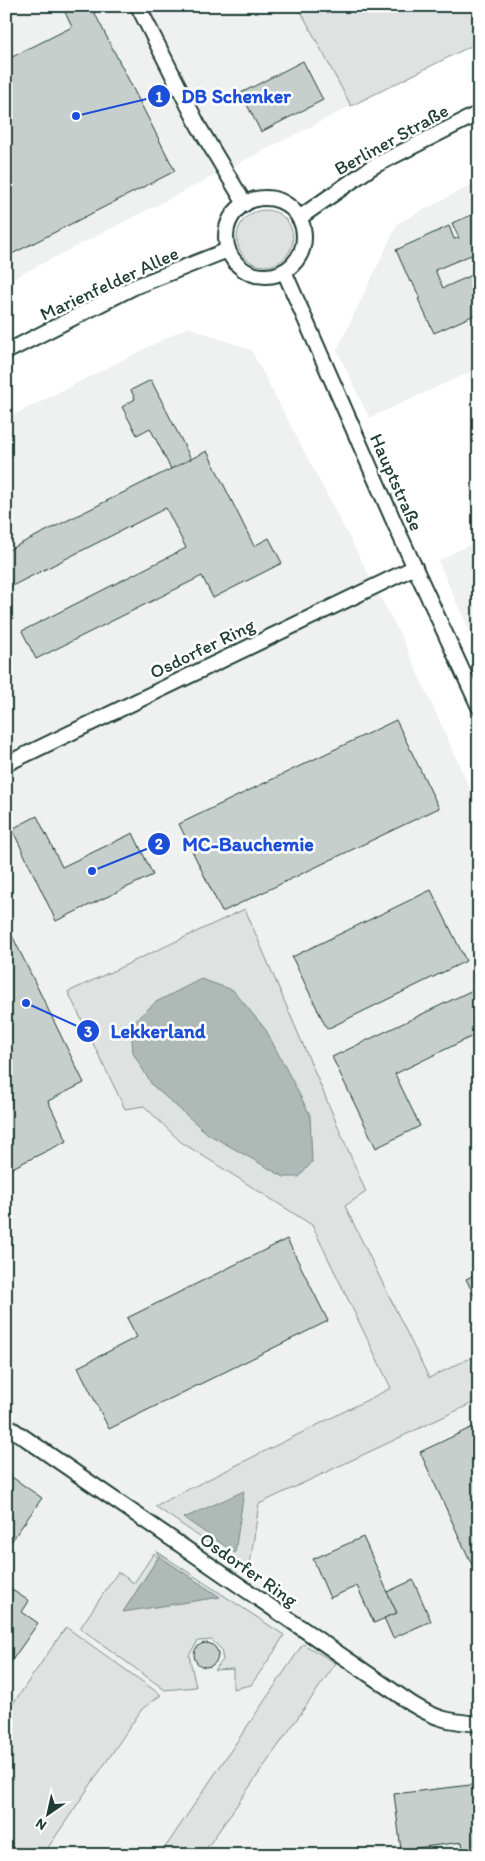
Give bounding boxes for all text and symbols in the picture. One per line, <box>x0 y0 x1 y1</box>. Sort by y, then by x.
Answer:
callout: DB Schenker <box>146 79 301 114</box>
text: DB Schenker <box>181 84 291 108</box>
text: 1 <box>156 88 163 106</box>
street label: Berliner Straße <box>330 99 452 180</box>
street label: Marienfelder Allee <box>36 241 182 326</box>
street label: Hauptstraße <box>365 430 428 534</box>
street label: Osdorfer Ring <box>146 613 259 684</box>
callout: MC-Bauchemie <box>147 826 324 861</box>
text: MC-Bauchemie <box>182 832 314 856</box>
text: 2 <box>155 835 163 853</box>
callout: Lekkerland <box>76 1014 216 1049</box>
text: Lekkerland <box>110 1019 206 1043</box>
text: 3 <box>84 1023 92 1041</box>
street label: Osdorfer Ring <box>195 1527 302 1612</box>
north arrow <box>22 1788 72 1838</box>
text: N <box>32 1815 50 1834</box>

